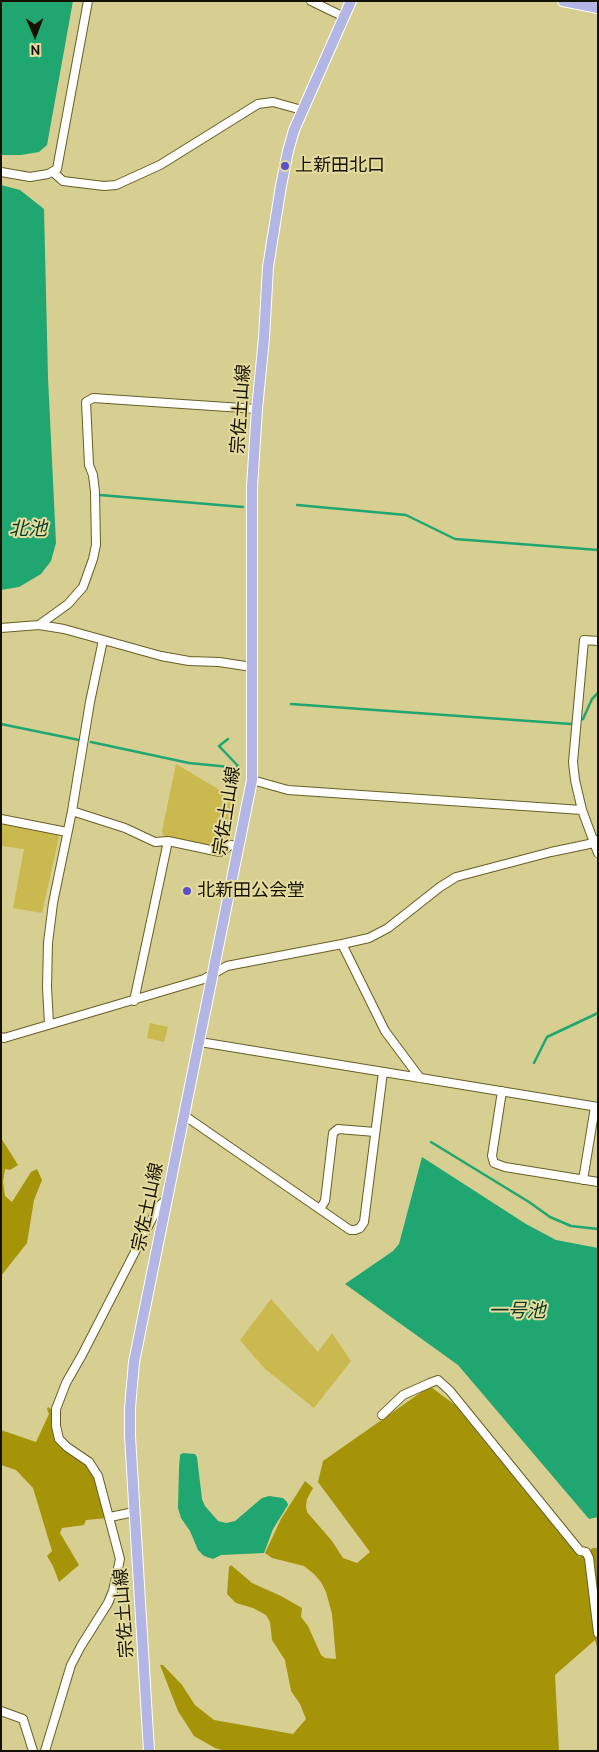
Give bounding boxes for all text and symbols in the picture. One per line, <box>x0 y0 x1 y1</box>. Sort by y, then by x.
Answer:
north arrow <box>10 10 60 60</box>
text: N <box>30 41 40 59</box>
place label: 上新田北口 <box>295 155 385 177</box>
marker: 上新田北口 <box>279 160 291 172</box>
street label: 宗佐土山線 <box>227 363 255 455</box>
water label: 北池 <box>9 518 47 540</box>
street label: 宗佐土山線 <box>209 765 245 857</box>
place label: 北新田公会堂 <box>197 880 305 902</box>
marker: 北新田公会堂 <box>181 885 193 897</box>
street label: 宗佐土山線 <box>128 1161 168 1253</box>
water label: 一号池 <box>489 1300 545 1322</box>
street label: 宗佐土山線 <box>110 1567 138 1659</box>

